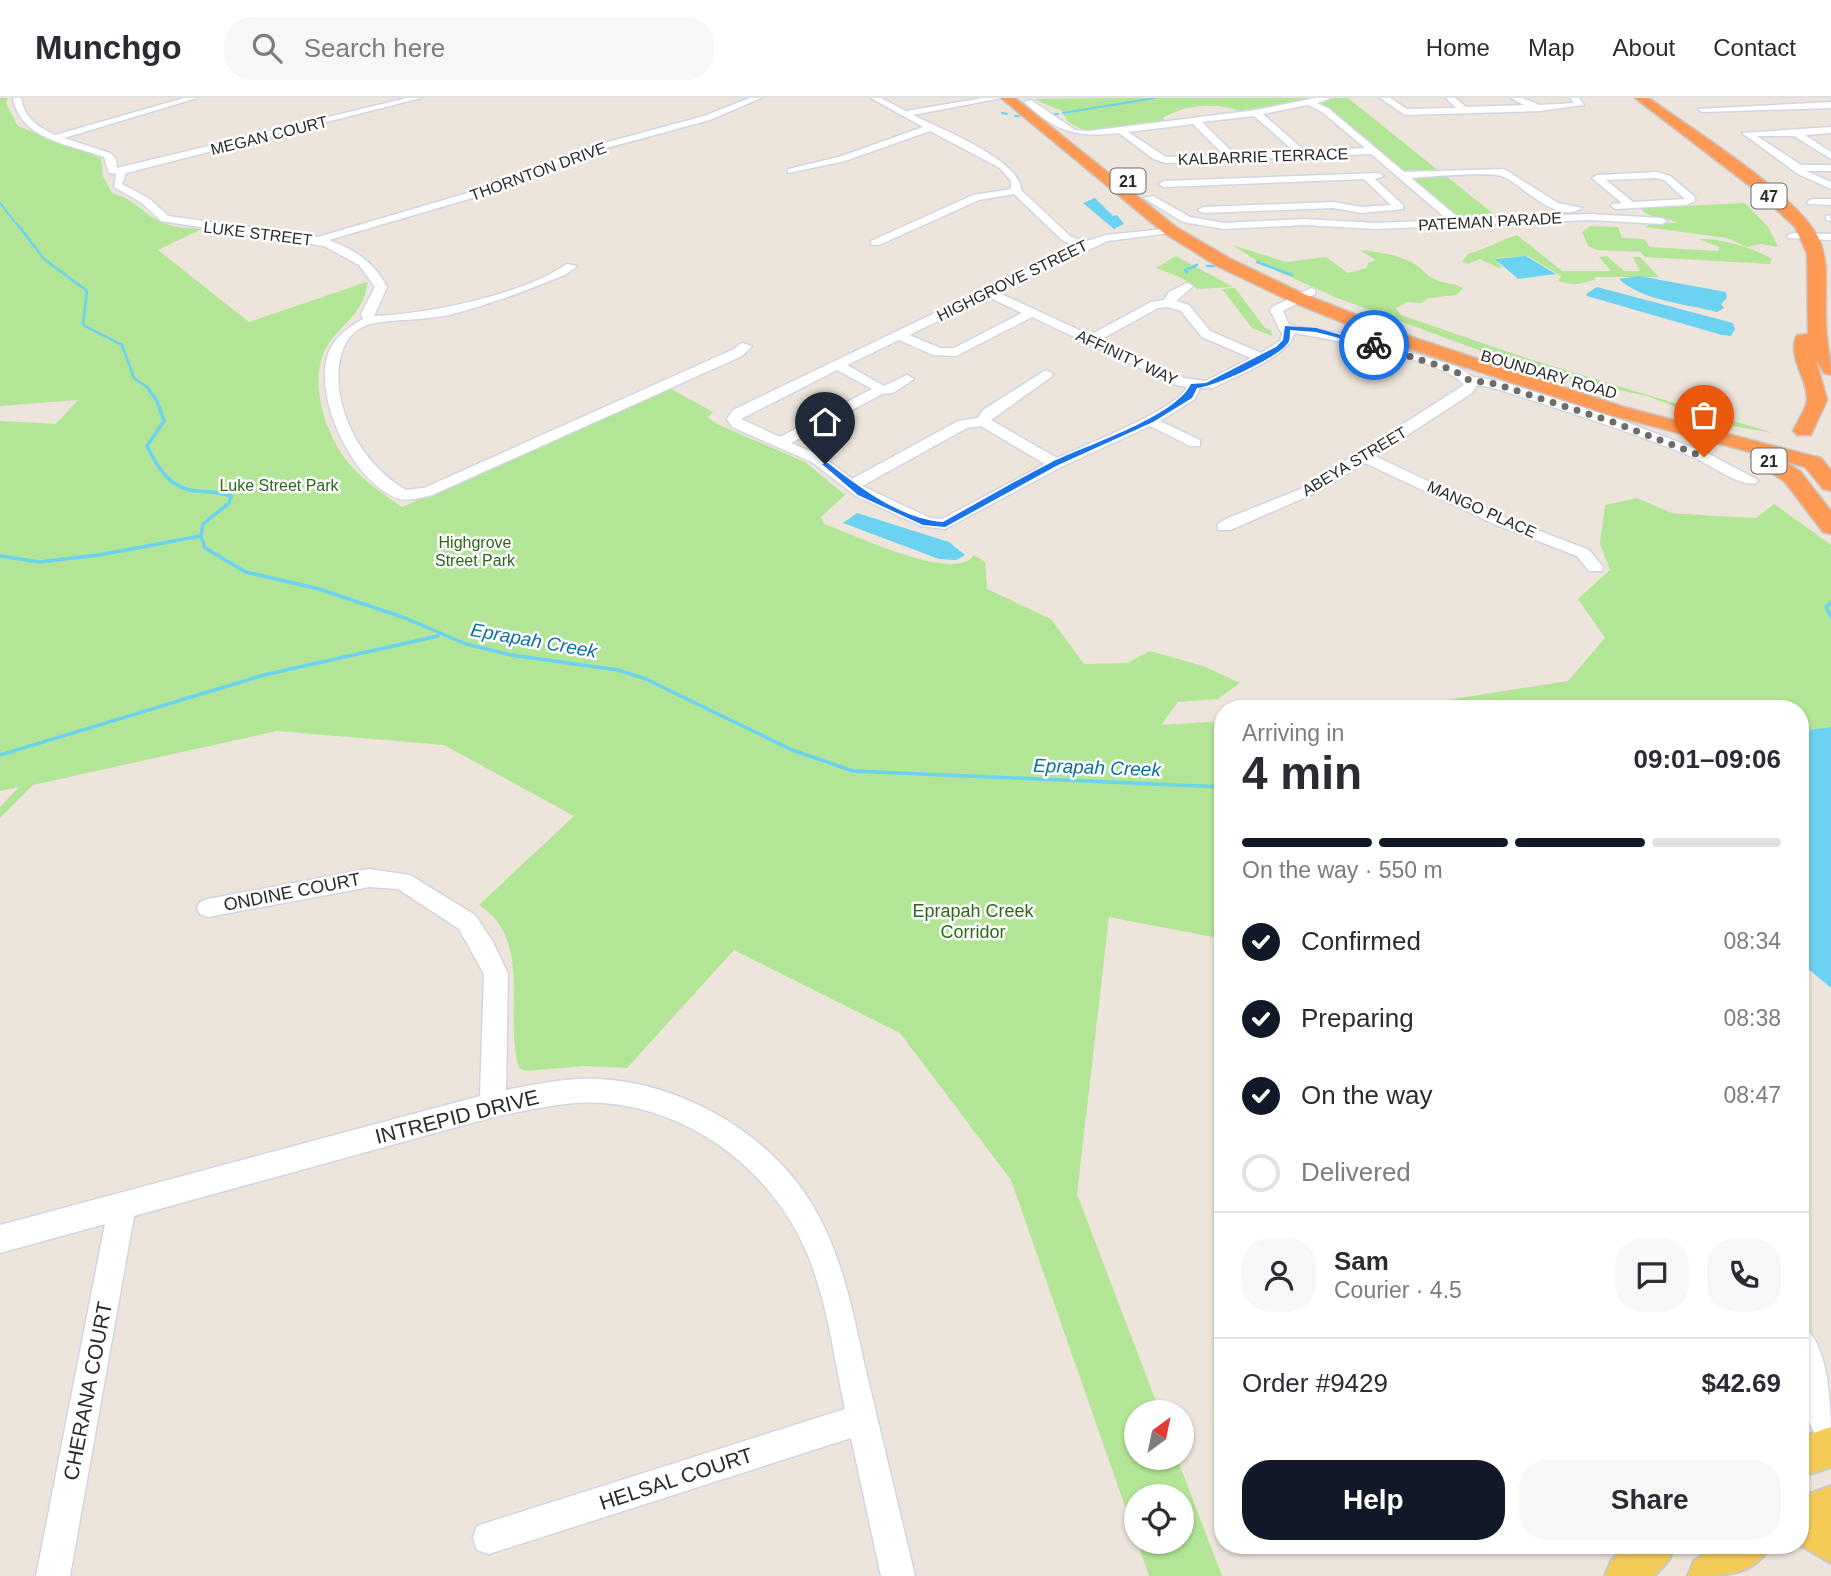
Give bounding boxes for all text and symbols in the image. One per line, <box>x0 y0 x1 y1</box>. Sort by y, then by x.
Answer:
search box <box>224 17 714 80</box>
text: Munchgo <box>35 29 182 66</box>
icon: search <box>248 29 286 67</box>
text: Search here <box>304 33 445 63</box>
text: Home <box>1426 34 1490 61</box>
text: Map <box>1528 34 1575 61</box>
text: About <box>1613 34 1675 61</box>
text: Contact <box>1713 34 1796 61</box>
street label: MEGAN COURT <box>209 113 329 158</box>
street label: THORNTON DRIVE <box>468 139 609 204</box>
street label: KALBARRIE TERRACE <box>1178 145 1348 168</box>
road number: 21 <box>1110 169 1146 194</box>
road number: 47 <box>1752 184 1786 208</box>
street label: PATEMAN PARADE <box>1418 209 1562 234</box>
street label: LUKE STREET <box>203 218 313 249</box>
street label: HIGHGROVE STREET <box>934 236 1090 324</box>
courier <box>1339 310 1409 380</box>
icon: bike <box>1355 326 1393 364</box>
street label: AFFINITY WAY <box>1073 327 1180 389</box>
street label: BOUNDARY ROAD <box>1479 347 1619 402</box>
pin <box>1674 385 1734 457</box>
pin <box>795 392 855 464</box>
icon: bag <box>1685 396 1723 434</box>
icon: home <box>806 403 844 441</box>
street label: ABEYA STREET <box>1299 423 1410 499</box>
road number: 21 <box>1752 448 1786 474</box>
park label: Luke Street Park <box>219 477 340 494</box>
street label: MANGO PLACE <box>1425 478 1539 541</box>
park label: Highgrove Street Park <box>435 534 516 569</box>
water label: Eprapah Creek <box>469 619 600 662</box>
text: Arriving in <box>1242 720 1344 746</box>
text: 09:01–09:06 <box>1634 744 1781 774</box>
text: 4 min <box>1242 747 1362 799</box>
water label: Eprapah Creek <box>1033 755 1163 780</box>
text: On the way · 550 m <box>1242 857 1443 883</box>
street label: ONDINE COURT <box>222 869 362 915</box>
park label: Eprapah Creek Corridor <box>912 901 1035 942</box>
icon: check <box>1242 923 1280 961</box>
text: Confirmed <box>1301 926 1421 956</box>
text: 08:34 <box>1723 928 1781 954</box>
icon: check <box>1242 1000 1280 1038</box>
text: Preparing <box>1301 1003 1414 1033</box>
text: 08:38 <box>1723 1005 1781 1031</box>
icon: check <box>1242 1077 1280 1115</box>
text: On the way <box>1301 1080 1433 1110</box>
text: 08:47 <box>1723 1082 1781 1108</box>
street label: INTREPID DRIVE <box>373 1085 541 1148</box>
text: Delivered <box>1301 1157 1411 1187</box>
button: person <box>1242 1238 1316 1312</box>
button: chat <box>1615 1238 1689 1312</box>
button: phone <box>1707 1238 1781 1312</box>
text: Sam <box>1334 1246 1389 1276</box>
text: Courier · 4.5 <box>1334 1277 1462 1303</box>
street label: CHERANA COURT <box>59 1299 116 1482</box>
text: Order #9429 <box>1242 1368 1388 1398</box>
text: $42.69 <box>1701 1368 1781 1398</box>
north arrow <box>1124 1400 1194 1470</box>
map controls <box>1124 1400 1194 1554</box>
street label: HELSAL COURT <box>596 1443 756 1514</box>
button: Help <box>1242 1460 1505 1540</box>
button: Share <box>1519 1460 1781 1540</box>
button: locate <box>1124 1484 1194 1554</box>

